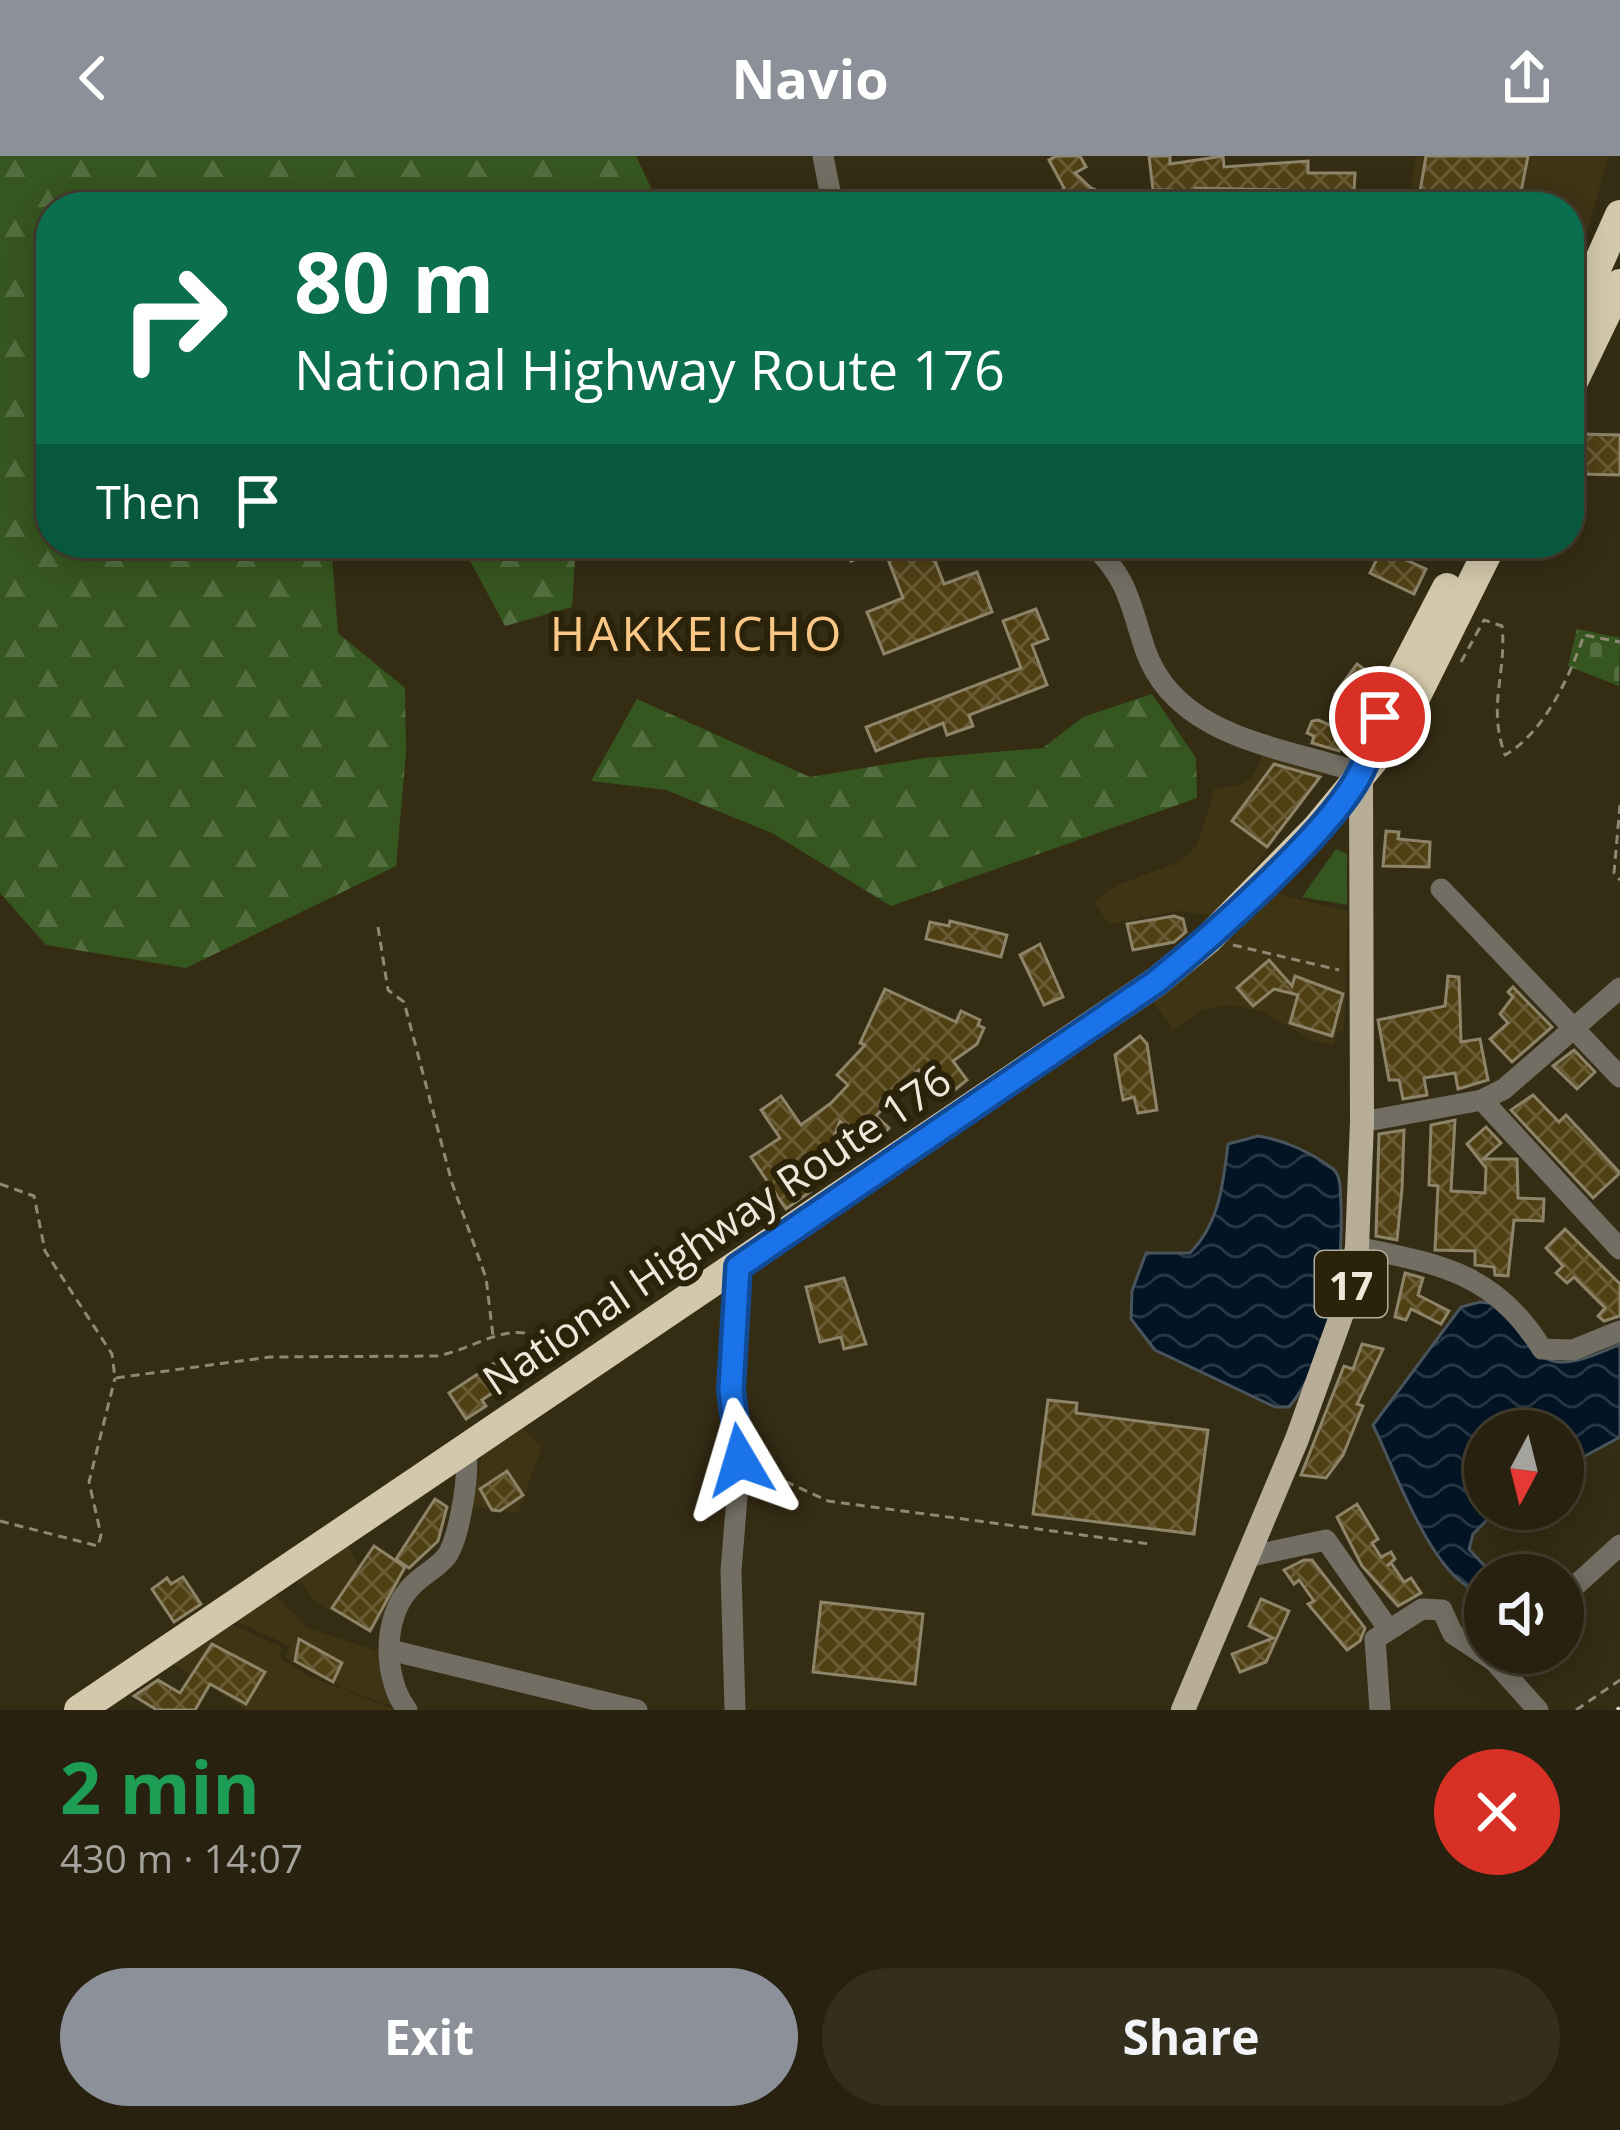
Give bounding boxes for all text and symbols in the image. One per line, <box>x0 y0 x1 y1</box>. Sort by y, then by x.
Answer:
text: Navio <box>731 41 889 115</box>
icon: back <box>60 45 126 111</box>
icon: share <box>1494 45 1560 111</box>
text: 80 m <box>294 223 494 338</box>
icon: right <box>96 240 252 396</box>
text: National Highway Route 176 <box>294 332 1005 406</box>
icon: arrive <box>225 468 291 534</box>
text: Then <box>96 471 201 532</box>
district label: HAKKEICHO <box>550 600 844 665</box>
pin <box>1329 666 1431 768</box>
icon: arrive <box>1347 684 1413 750</box>
street label: National Highway Route 176 <box>471 1051 961 1407</box>
road number: 17 <box>1315 1251 1387 1317</box>
position arrow <box>677 1397 803 1523</box>
north arrow <box>1464 1410 1584 1530</box>
map controls <box>1464 1410 1584 1674</box>
button: sound <box>1464 1554 1584 1674</box>
text: 2 min <box>60 1737 260 1835</box>
button: close <box>1434 1749 1560 1875</box>
text: 430 m · 14:07 <box>60 1831 303 1884</box>
button: Exit <box>60 1968 798 2106</box>
button: Share <box>822 1968 1560 2106</box>

